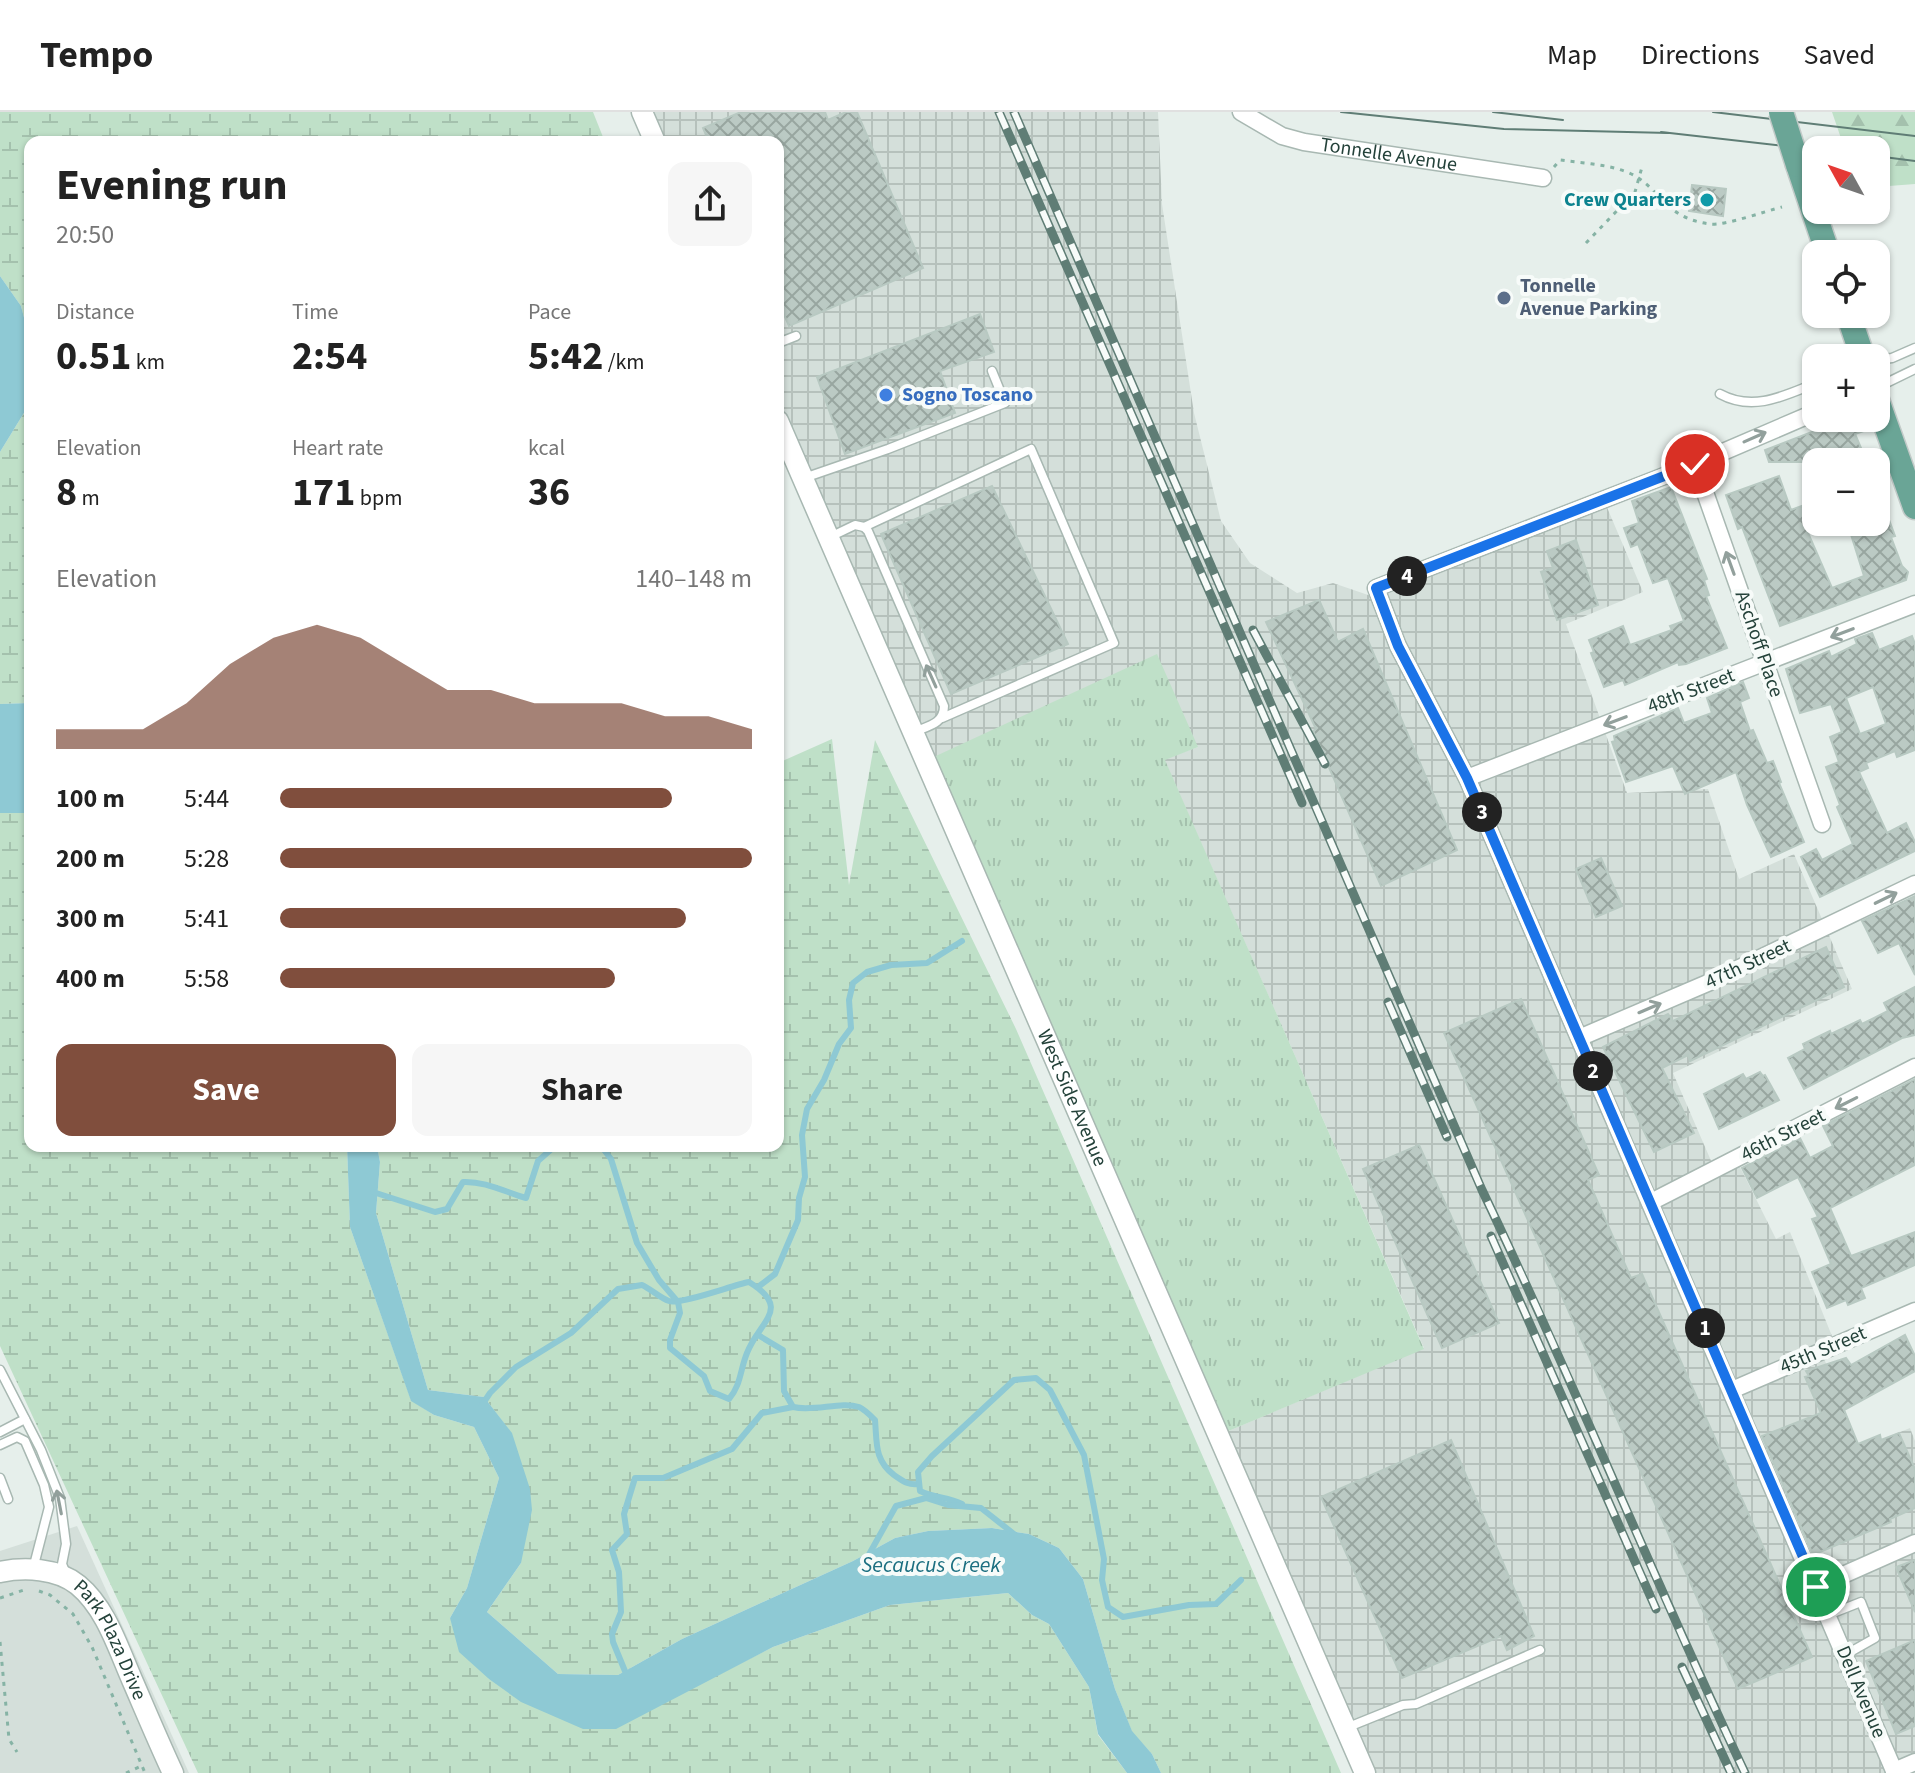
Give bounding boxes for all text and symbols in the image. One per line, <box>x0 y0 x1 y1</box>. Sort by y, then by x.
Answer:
text: Tempo <box>40 28 153 82</box>
text: Map <box>1547 35 1597 75</box>
text: Directions <box>1641 35 1760 75</box>
text: Saved <box>1804 35 1875 75</box>
street label: Tonnelle Avenue <box>1318 131 1459 179</box>
north arrow <box>1802 136 1890 224</box>
map controls <box>1802 136 1890 536</box>
text: Evening run <box>56 154 288 217</box>
button: share <box>668 162 752 246</box>
place label: Crew Quarters <box>1564 186 1691 214</box>
marker: Crew Quarters <box>1698 191 1716 209</box>
text: 20:50 <box>56 216 114 253</box>
button: locate <box>1802 240 1890 328</box>
place label: Tonnelle Avenue Parking <box>1519 272 1658 323</box>
marker: Tonnelle Avenue Parking <box>1495 289 1513 307</box>
text: Distance <box>56 296 134 328</box>
text: Time <box>292 296 338 328</box>
text: Pace <box>528 296 571 328</box>
text: 0.51 <box>56 328 131 385</box>
text: 2:54 <box>292 328 367 385</box>
text: 5:42 <box>528 328 603 385</box>
button: + <box>1802 344 1890 432</box>
text: km <box>131 346 165 378</box>
text: /km <box>603 346 645 378</box>
place label: Sogno Toscano <box>902 381 1033 409</box>
marker: Sogno Toscano <box>877 386 895 404</box>
one-way arrow <box>1743 429 1767 444</box>
pin <box>1661 430 1729 498</box>
text: Elevation <box>56 432 142 464</box>
text: Heart rate <box>292 432 383 464</box>
text: kcal <box>528 432 565 464</box>
icon: check <box>1673 442 1717 486</box>
button: − <box>1802 448 1890 536</box>
text: 8 <box>56 464 77 521</box>
text: 171 <box>292 464 355 521</box>
text: 36 <box>528 464 570 521</box>
text: m <box>77 482 100 514</box>
text: bpm <box>355 482 402 514</box>
one-way arrow <box>1722 551 1736 575</box>
pin: 4 <box>1387 556 1427 596</box>
text: Elevation <box>56 560 157 597</box>
text: 140–148 m <box>635 560 752 597</box>
text: 4 <box>1401 560 1413 592</box>
street label: Aschoff Place <box>1728 587 1790 701</box>
one-way arrow <box>1830 627 1855 641</box>
street label: 48th Street <box>1643 661 1739 720</box>
one-way arrow <box>923 664 938 689</box>
one-way arrow <box>1603 715 1628 729</box>
text: 100 m <box>56 780 125 817</box>
text: 5:44 <box>184 780 229 817</box>
pin: 3 <box>1462 792 1502 832</box>
text: 3 <box>1476 796 1488 828</box>
text: 200 m <box>56 840 125 877</box>
text: 5:28 <box>184 840 229 877</box>
one-way arrow <box>1874 890 1898 905</box>
text: 300 m <box>56 900 125 937</box>
text: 5:41 <box>184 900 229 937</box>
street label: 47th Street <box>1701 932 1796 996</box>
text: 400 m <box>56 960 125 997</box>
text: 5:58 <box>184 960 229 997</box>
one-way arrow <box>1638 999 1662 1014</box>
street label: West Side Avenue <box>1030 1025 1114 1171</box>
button: Save <box>56 1044 396 1136</box>
button: Share <box>412 1044 752 1136</box>
pin: 2 <box>1573 1051 1613 1091</box>
text: 2 <box>1587 1055 1599 1087</box>
one-way arrow <box>1834 1095 1858 1111</box>
street label: 46th Street <box>1736 1102 1830 1168</box>
pin: 1 <box>1685 1308 1725 1348</box>
text: 1 <box>1699 1312 1711 1344</box>
street label: 45th Street <box>1775 1319 1871 1381</box>
one-way arrow <box>51 1490 66 1515</box>
water label: Secaucus Creek <box>861 1549 1001 1581</box>
pin <box>1782 1553 1850 1621</box>
icon: arrive <box>1794 1565 1838 1609</box>
street label: Park Plaza Drive <box>67 1573 153 1705</box>
street label: Dell Avenue <box>1829 1641 1893 1743</box>

